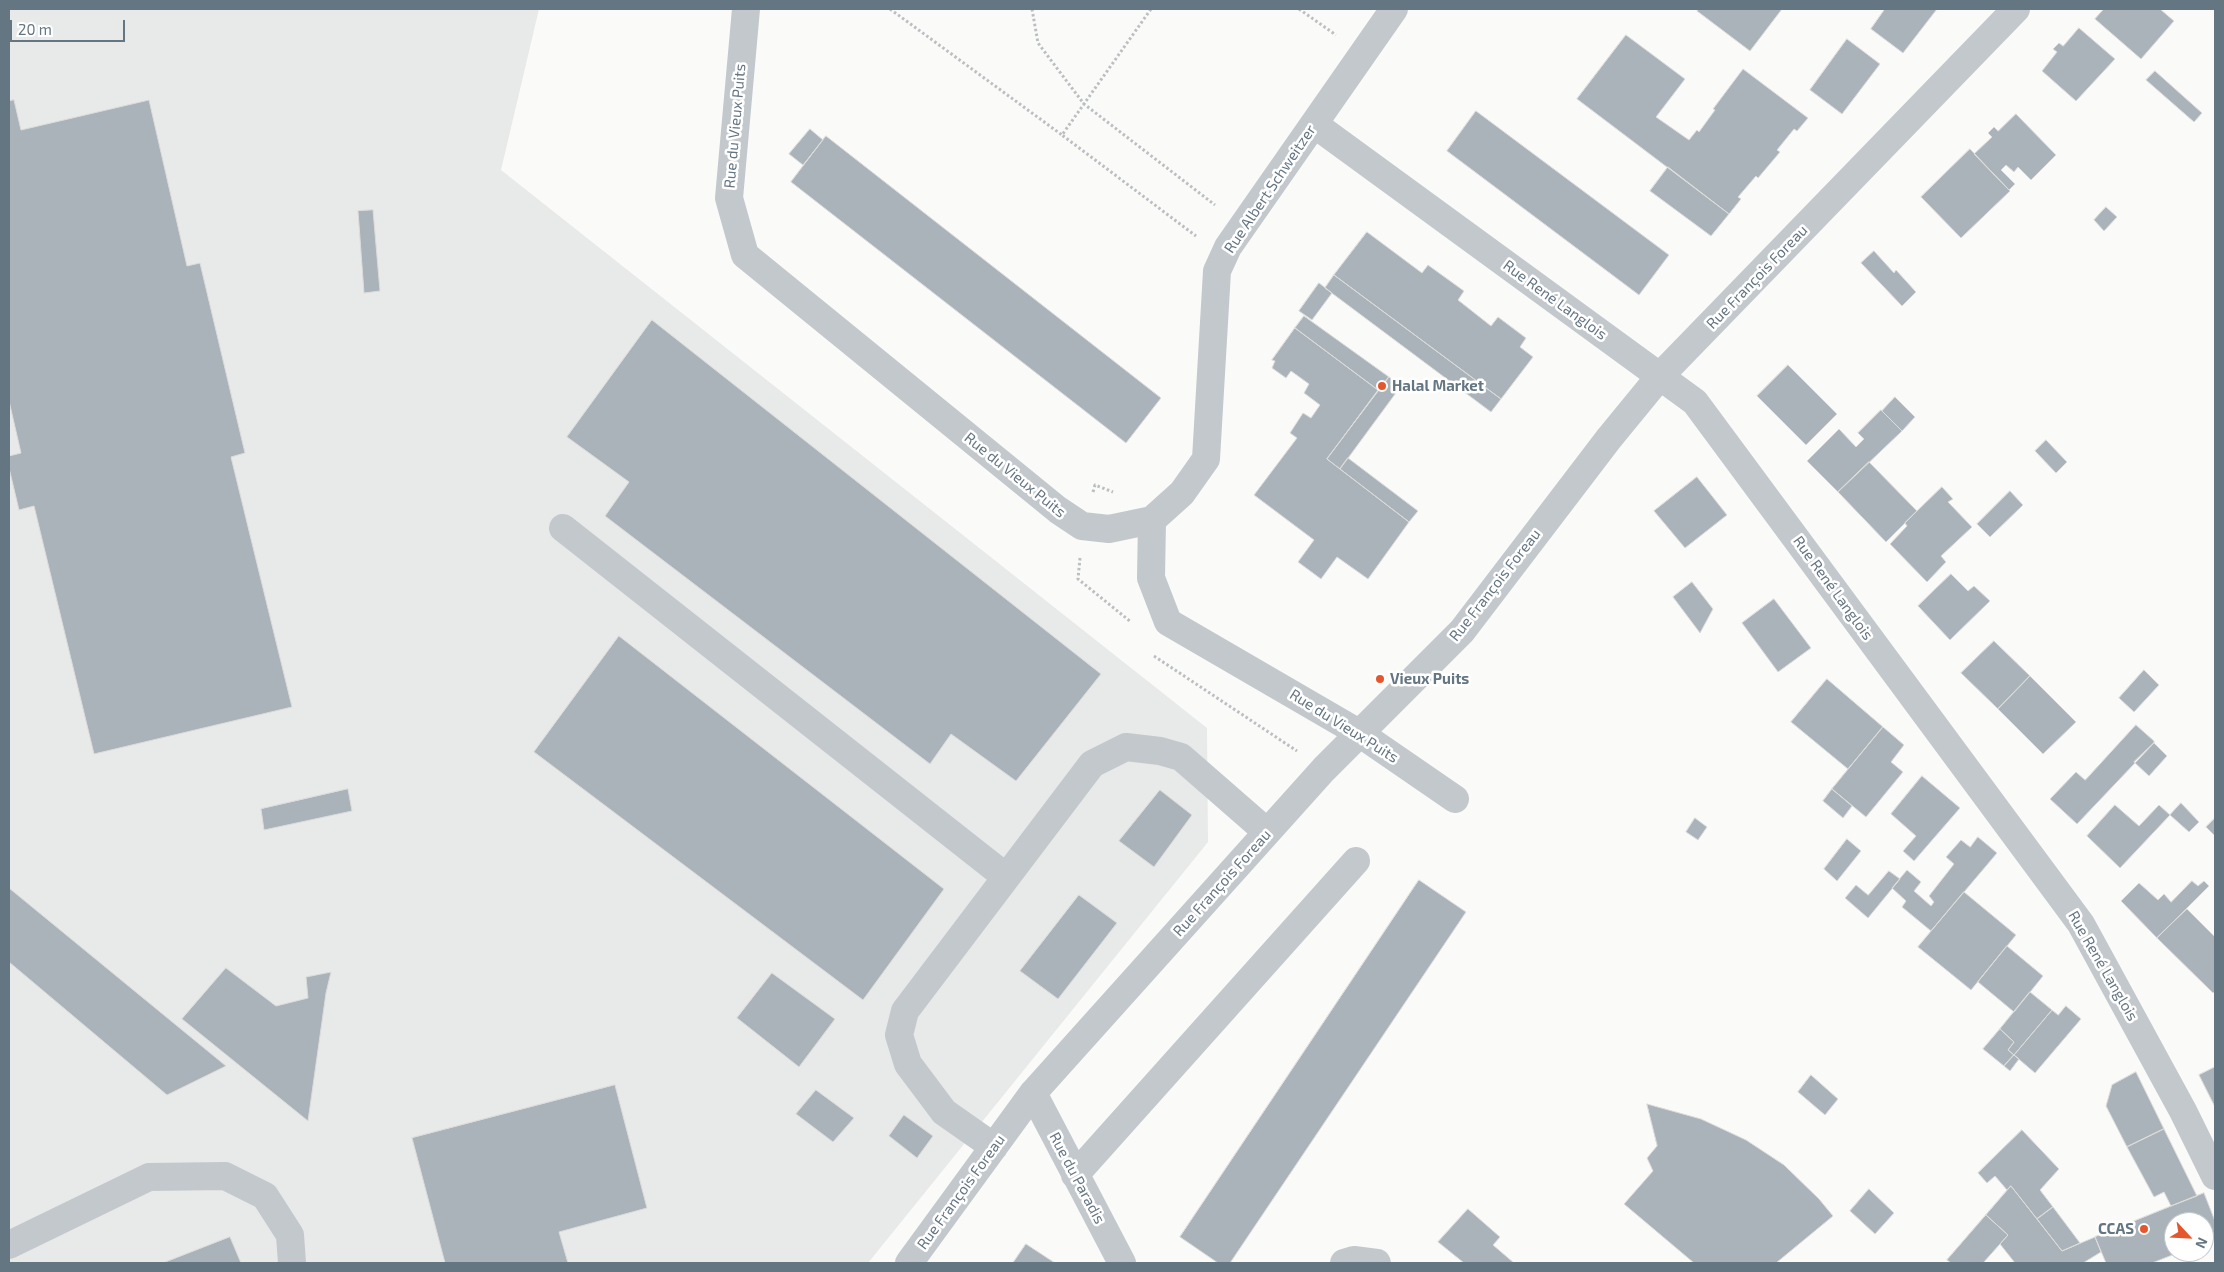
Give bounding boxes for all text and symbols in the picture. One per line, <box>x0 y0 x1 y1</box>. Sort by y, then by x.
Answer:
scale bar <box>12 10 128 42</box>
text: 20 m <box>18 20 52 38</box>
street label: Rue du Vieux Puits <box>721 63 749 189</box>
street label: Rue Albert Schweitzer <box>1220 122 1320 256</box>
street label: Rue François Foreau <box>1703 221 1811 333</box>
street label: Rue René Langlois <box>1500 256 1610 344</box>
place label: Halal Market <box>1392 377 1484 395</box>
marker: Halal Market <box>1376 380 1388 392</box>
street label: Rue du Vieux Puits <box>961 429 1069 521</box>
street label: Rue François Foreau <box>1446 525 1544 645</box>
street label: Rue René Langlois <box>1789 533 1877 643</box>
place label: Vieux Puits <box>1390 670 1469 688</box>
marker: Vieux Puits <box>1374 673 1386 685</box>
street label: Rue du Vieux Puits <box>1286 685 1402 767</box>
street label: Rue François Foreau <box>1169 826 1275 940</box>
street label: Rue René Langlois <box>2064 908 2142 1024</box>
street label: Rue du Paradis <box>1045 1129 1109 1227</box>
street label: Rue François Foreau <box>913 1131 1009 1253</box>
north arrow <box>2164 1212 2214 1262</box>
place label: CCAS <box>2098 1220 2134 1238</box>
marker: CCAS <box>2138 1223 2150 1235</box>
text: N <box>2192 1235 2212 1251</box>

